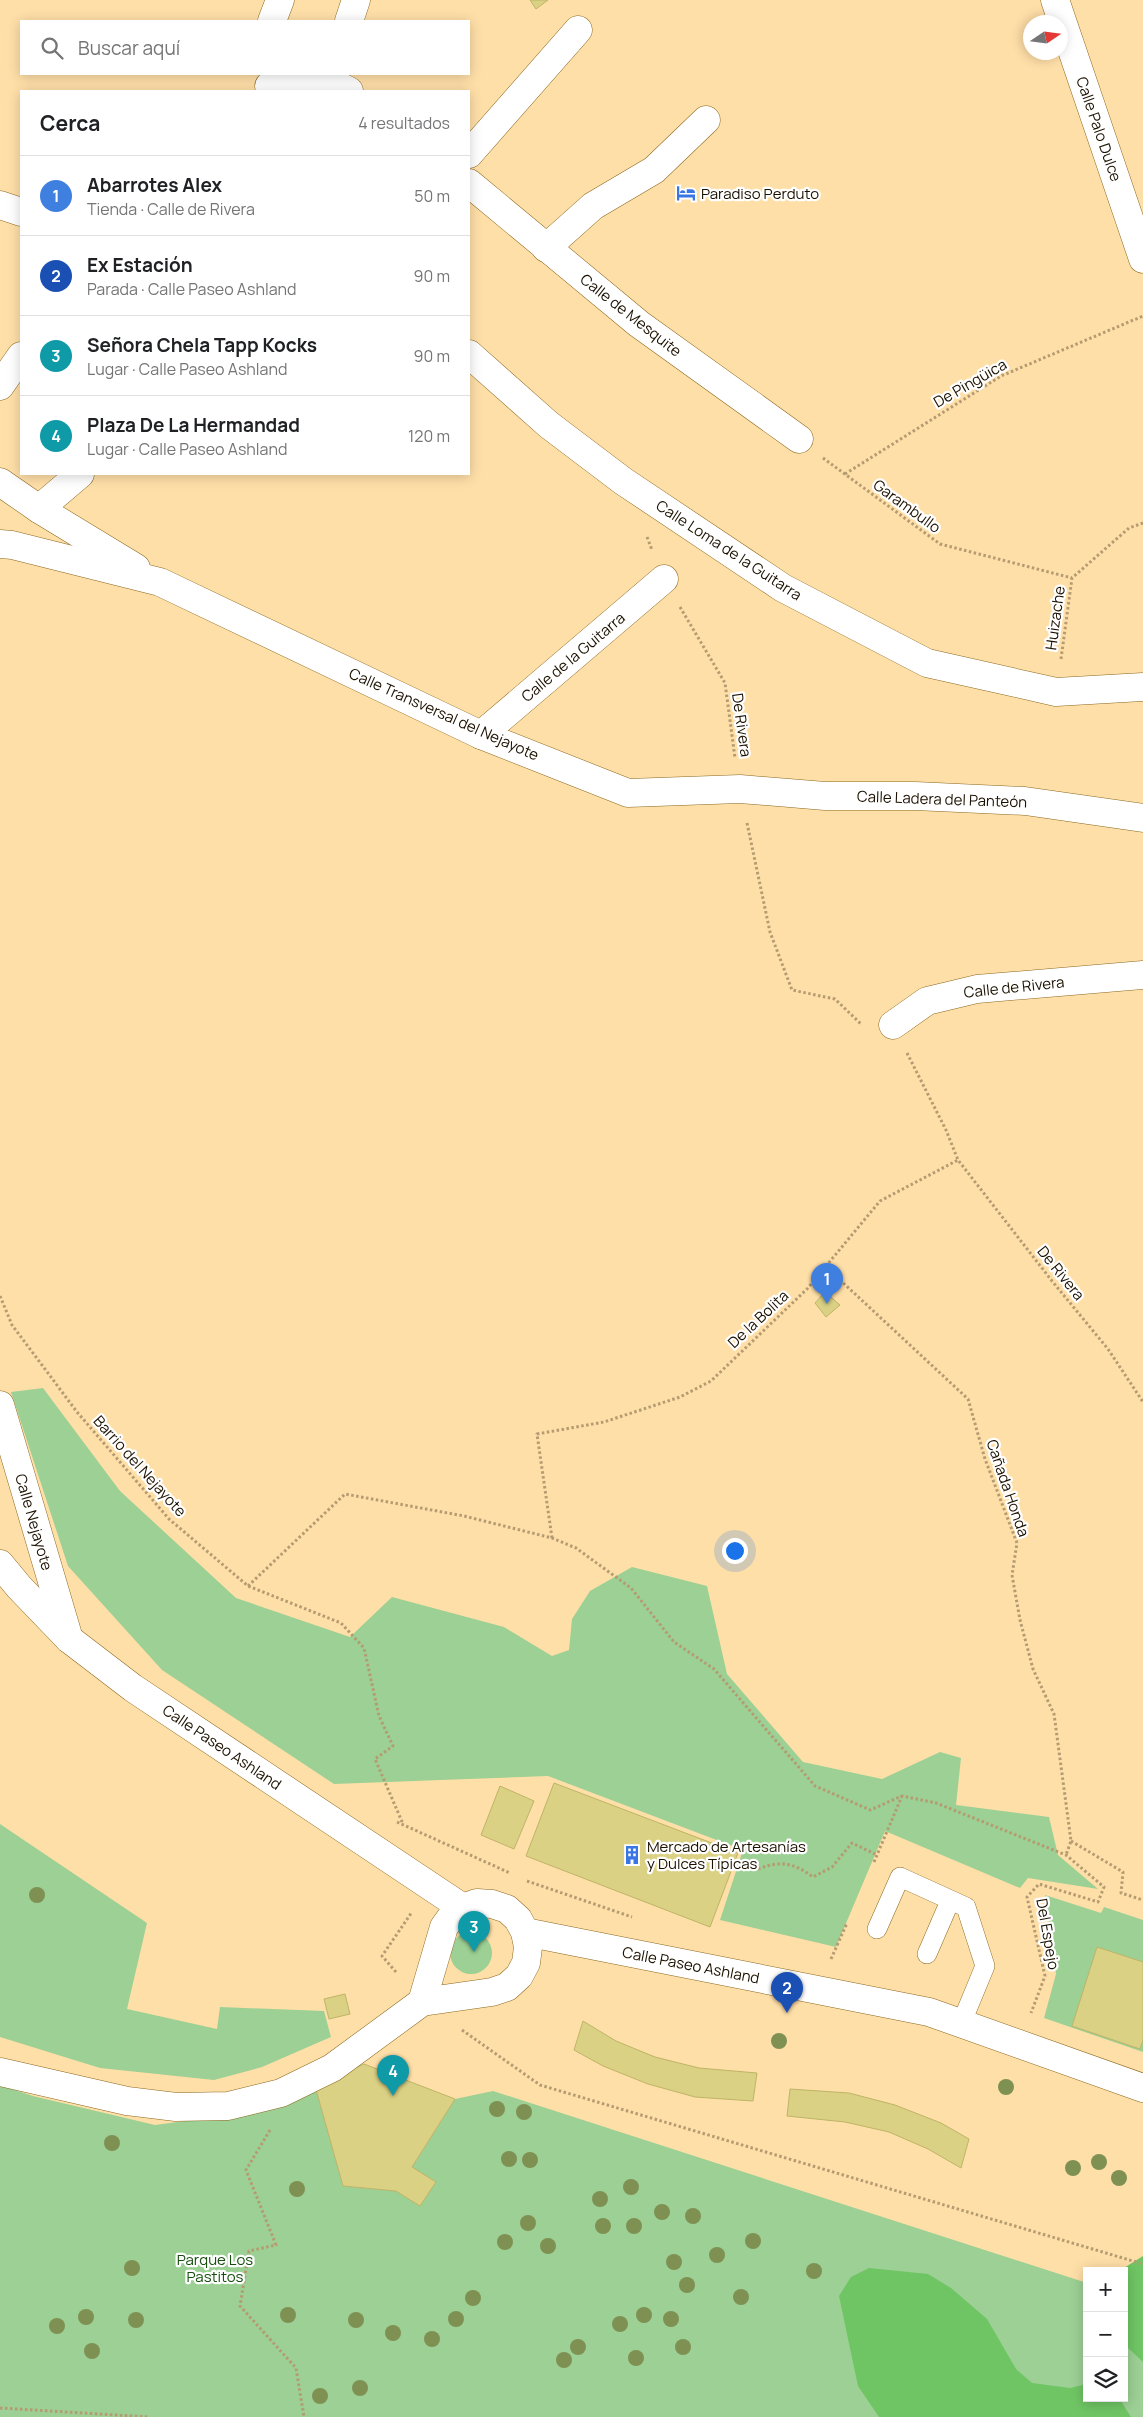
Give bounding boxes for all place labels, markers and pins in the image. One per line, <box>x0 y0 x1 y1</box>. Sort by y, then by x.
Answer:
hotel icon: Paradiso Perduto <box>675 182 697 204</box>
place label: Paradiso Perduto <box>701 183 819 204</box>
pin: 1 <box>811 1263 843 1304</box>
place label: Mercado de Artesanías y Dulces Típicas <box>647 1836 806 1874</box>
building icon: Mercado de Artesanías y Dulces Típicas <box>621 1844 643 1866</box>
pin: 3 <box>458 1911 490 1952</box>
pin: 2 <box>771 1972 803 2013</box>
pin: 4 <box>377 2055 409 2096</box>

